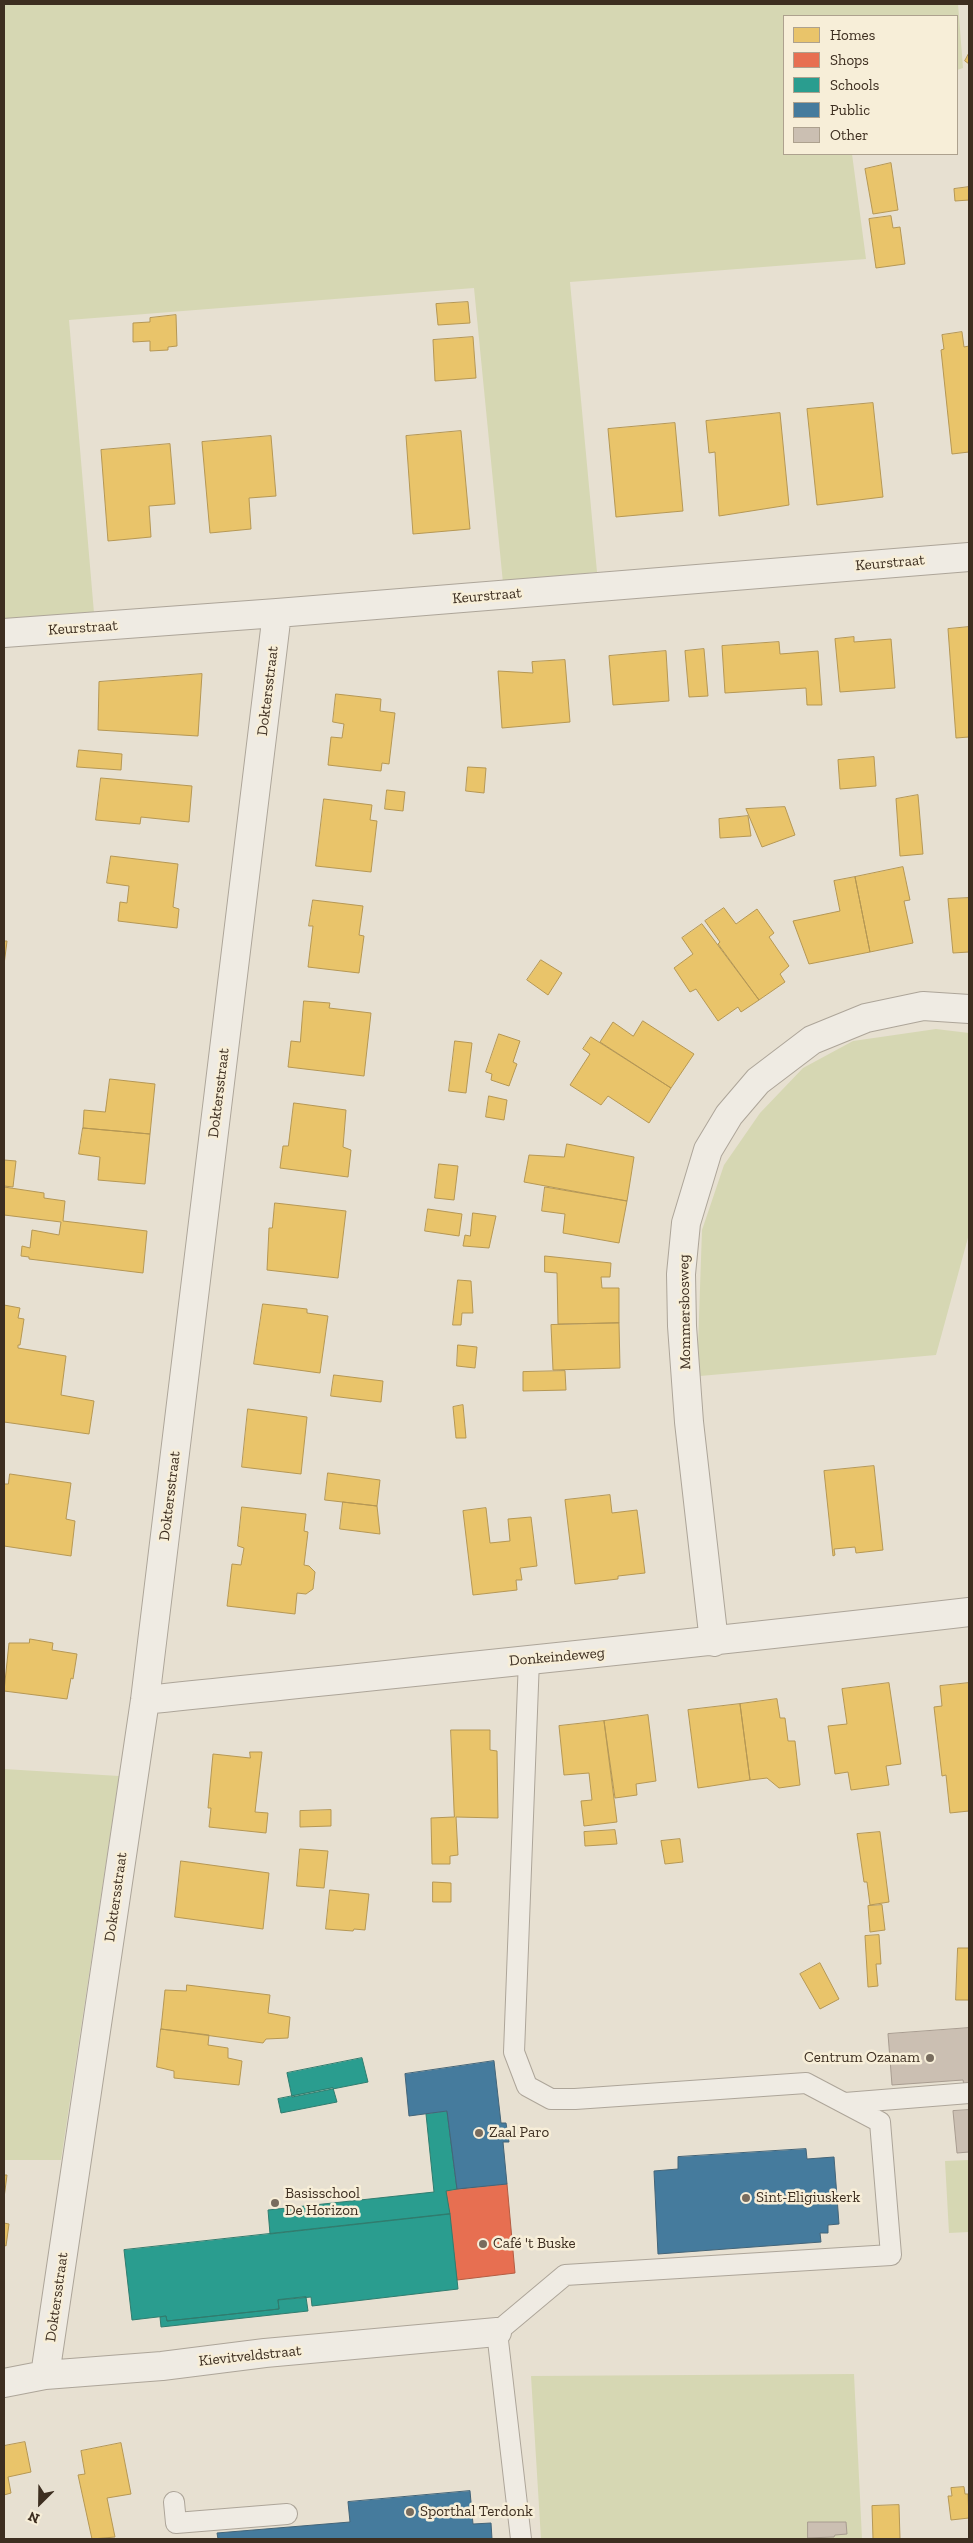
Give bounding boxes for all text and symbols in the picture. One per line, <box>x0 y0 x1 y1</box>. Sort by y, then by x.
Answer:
legend <box>783 15 958 155</box>
text: Homes <box>830 26 875 44</box>
text: Shops <box>830 51 869 69</box>
text: Schools <box>830 76 879 94</box>
text: Public <box>830 101 870 119</box>
text: Other <box>830 126 868 144</box>
street label: Keurstraat <box>855 551 925 575</box>
street label: Keurstraat <box>452 584 522 608</box>
street label: Keurstraat <box>48 617 118 639</box>
street label: Doktersstraat <box>254 645 282 737</box>
street label: Doktersstraat <box>205 1047 233 1139</box>
street label: Mommersbosweg <box>675 1254 695 1370</box>
street label: Doktersstraat <box>156 1450 184 1542</box>
street label: Donkeindeweg <box>508 1644 606 1670</box>
street label: Doktersstraat <box>101 1851 131 1943</box>
place label: Centrum Ozanam <box>804 2049 920 2067</box>
marker: Centrum Ozanam <box>924 2052 936 2064</box>
place label: Zaal Paro <box>489 2124 549 2142</box>
marker: Zaal Paro <box>473 2127 485 2139</box>
place label: Basisschool De Horizon <box>285 2185 360 2220</box>
place label: Sint-Eligiuskerk <box>756 2189 860 2207</box>
marker: Sint-Eligiuskerk <box>740 2192 752 2204</box>
marker: Basisschool De Horizon <box>269 2197 281 2209</box>
place label: Café 't Buske <box>493 2235 576 2253</box>
marker: Café 't Buske <box>477 2238 489 2250</box>
street label: Doktersstraat <box>42 2251 72 2343</box>
street label: Kievitveldstraat <box>198 2342 302 2370</box>
north arrow <box>15 2478 65 2528</box>
place label: Sporthal Terdonk <box>420 2503 533 2521</box>
marker: Sporthal Terdonk <box>404 2506 416 2518</box>
text: N <box>26 2507 42 2527</box>

